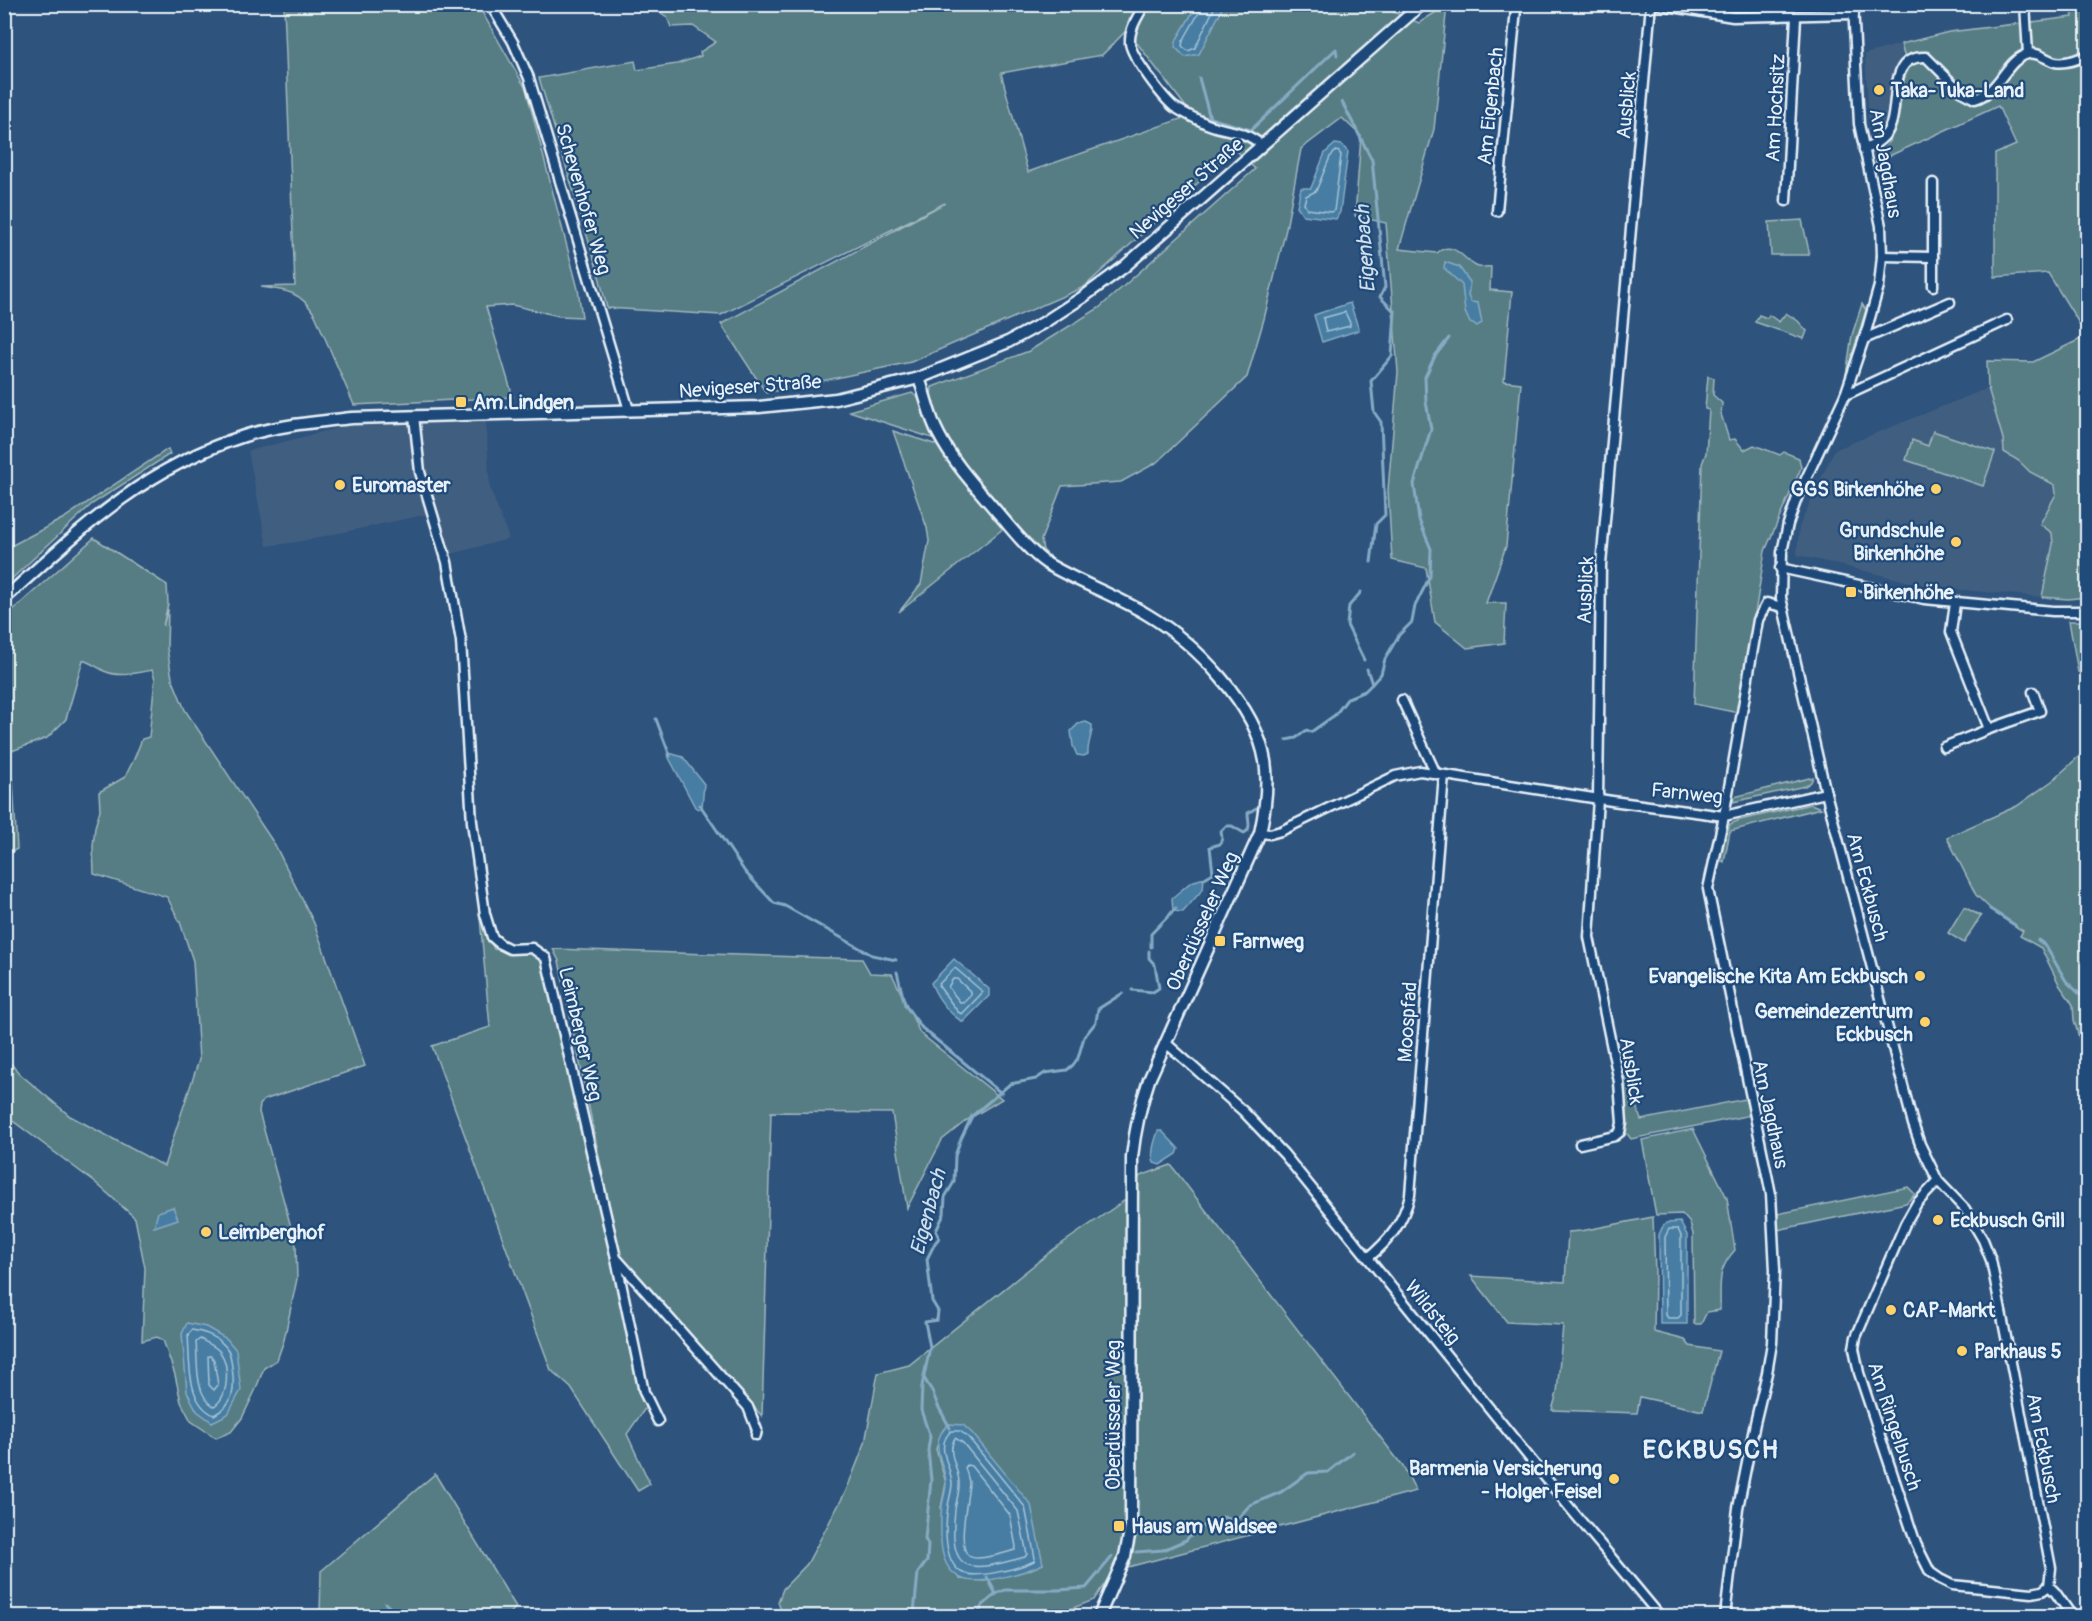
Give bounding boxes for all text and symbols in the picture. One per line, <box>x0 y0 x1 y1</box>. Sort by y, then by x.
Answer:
street label: Am Eigenbach <box>1472 46 1509 166</box>
street label: Am Hochsitz <box>1760 53 1791 163</box>
street label: Ausblick <box>1611 70 1642 140</box>
place label: Taka-Tuka-Land <box>1890 78 2024 103</box>
marker: Taka-Tuka-Land <box>1872 83 1886 97</box>
street label: Am Jagdhaus <box>1864 106 1907 220</box>
street label: Schevenhofer Weg <box>550 121 617 278</box>
street label: Nevigeser Straße <box>1124 132 1249 245</box>
water label: Eigenbach <box>1349 203 1382 294</box>
street label: Nevigeser Straße <box>678 369 822 404</box>
place label: Am Lindgen <box>473 390 574 415</box>
marker: Am Lindgen <box>454 395 468 409</box>
place label: Euromaster <box>352 473 451 498</box>
place label: GGS Birkenhöhe <box>1791 477 1925 502</box>
marker: Euromaster <box>333 478 347 492</box>
marker: GGS Birkenhöhe <box>1929 482 1943 496</box>
place label: Grundschule Birkenhöhe <box>1839 518 1945 566</box>
marker: Grundschule Birkenhöhe <box>1949 535 1963 549</box>
street label: Ausblick <box>1572 555 1599 624</box>
place label: Birkenhöhe <box>1863 580 1955 605</box>
marker: Birkenhöhe <box>1844 585 1858 599</box>
street label: Farnweg <box>1650 777 1724 810</box>
street label: Am Eckbusch <box>1841 830 1894 944</box>
street label: Oberdüsseler Weg <box>1161 848 1244 995</box>
place label: Farnweg <box>1232 929 1304 954</box>
marker: Farnweg <box>1213 934 1227 948</box>
street label: Leimberger Weg <box>553 964 608 1104</box>
place label: Evangelische Kita Am Eckbusch <box>1648 964 1908 989</box>
marker: Evangelische Kita Am Eckbusch <box>1913 969 1927 983</box>
street label: Moospfad <box>1392 981 1423 1063</box>
place label: Gemeindezentrum Eckbusch <box>1755 999 1913 1047</box>
marker: Gemeindezentrum Eckbusch <box>1918 1015 1932 1029</box>
street label: Ausblick <box>1614 1036 1649 1107</box>
street label: Am Jagdhaus <box>1747 1057 1794 1171</box>
water label: Eigenbach <box>904 1165 953 1258</box>
place label: Eckbusch Grill <box>1950 1208 2065 1233</box>
marker: Eckbusch Grill <box>1931 1213 1945 1227</box>
place label: Leimberghof <box>218 1220 326 1245</box>
marker: Leimberghof <box>199 1225 213 1239</box>
street label: Wildsteig <box>1399 1275 1466 1350</box>
place label: CAP-Markt <box>1903 1298 1996 1323</box>
marker: CAP-Markt <box>1884 1303 1898 1317</box>
place label: Parkhaus 5 <box>1974 1339 2062 1364</box>
street label: Oberdüsseler Weg <box>1101 1340 1126 1490</box>
marker: Parkhaus 5 <box>1955 1344 1969 1358</box>
street label: Am Ringelbusch <box>1862 1359 1927 1494</box>
street label: Am Eckbusch <box>2021 1391 2066 1505</box>
district label: ECKBUSCH <box>1643 1434 1779 1466</box>
place label: Barmenia Versicherung - Holger Feisel <box>1409 1456 1602 1504</box>
marker: Barmenia Versicherung - Holger Feisel <box>1607 1472 1621 1486</box>
place label: Haus am Waldsee <box>1131 1514 1278 1539</box>
marker: Haus am Waldsee <box>1112 1519 1126 1533</box>

